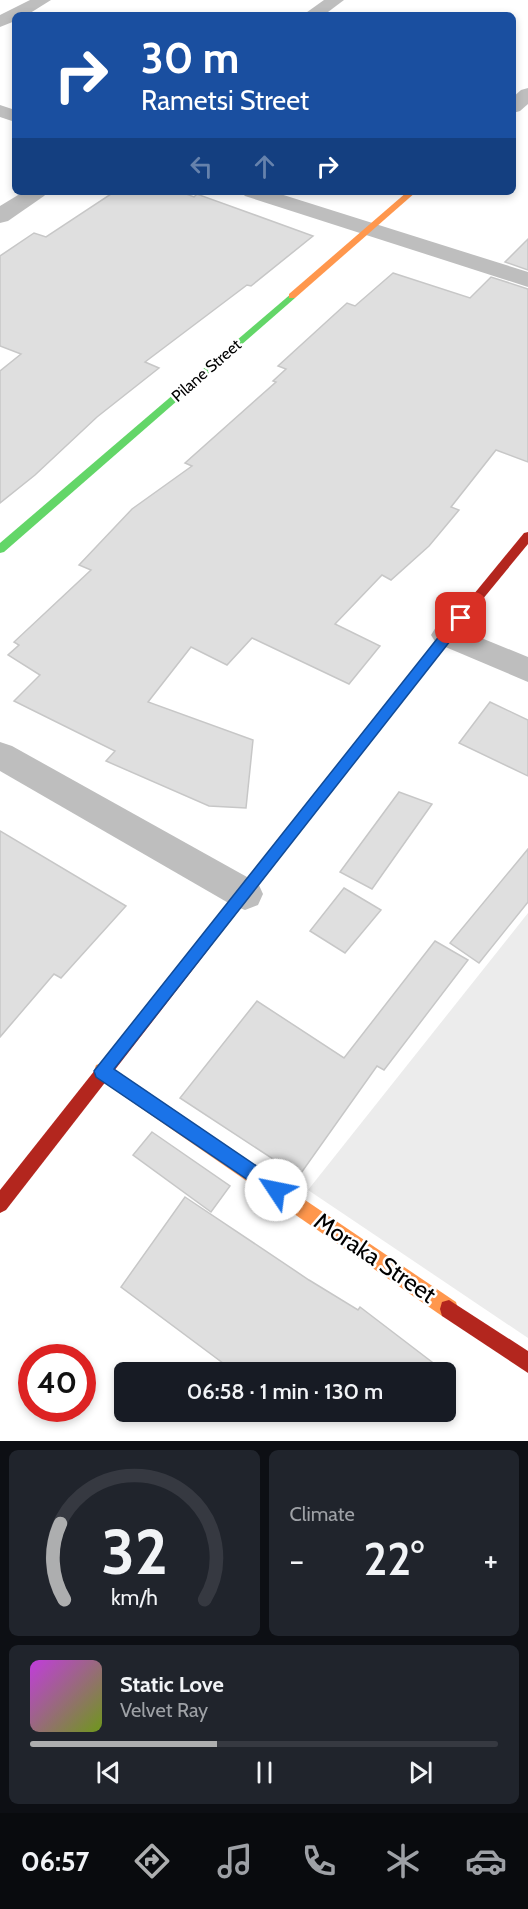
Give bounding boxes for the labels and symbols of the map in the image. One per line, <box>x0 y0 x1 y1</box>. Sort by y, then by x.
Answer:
street label: Pilane Street <box>168 335 245 406</box>
pin <box>435 592 486 643</box>
position arrow <box>244 1158 308 1222</box>
street label: Moraka Street <box>309 1206 442 1309</box>
speed limit sign: 40 <box>18 1344 96 1422</box>

